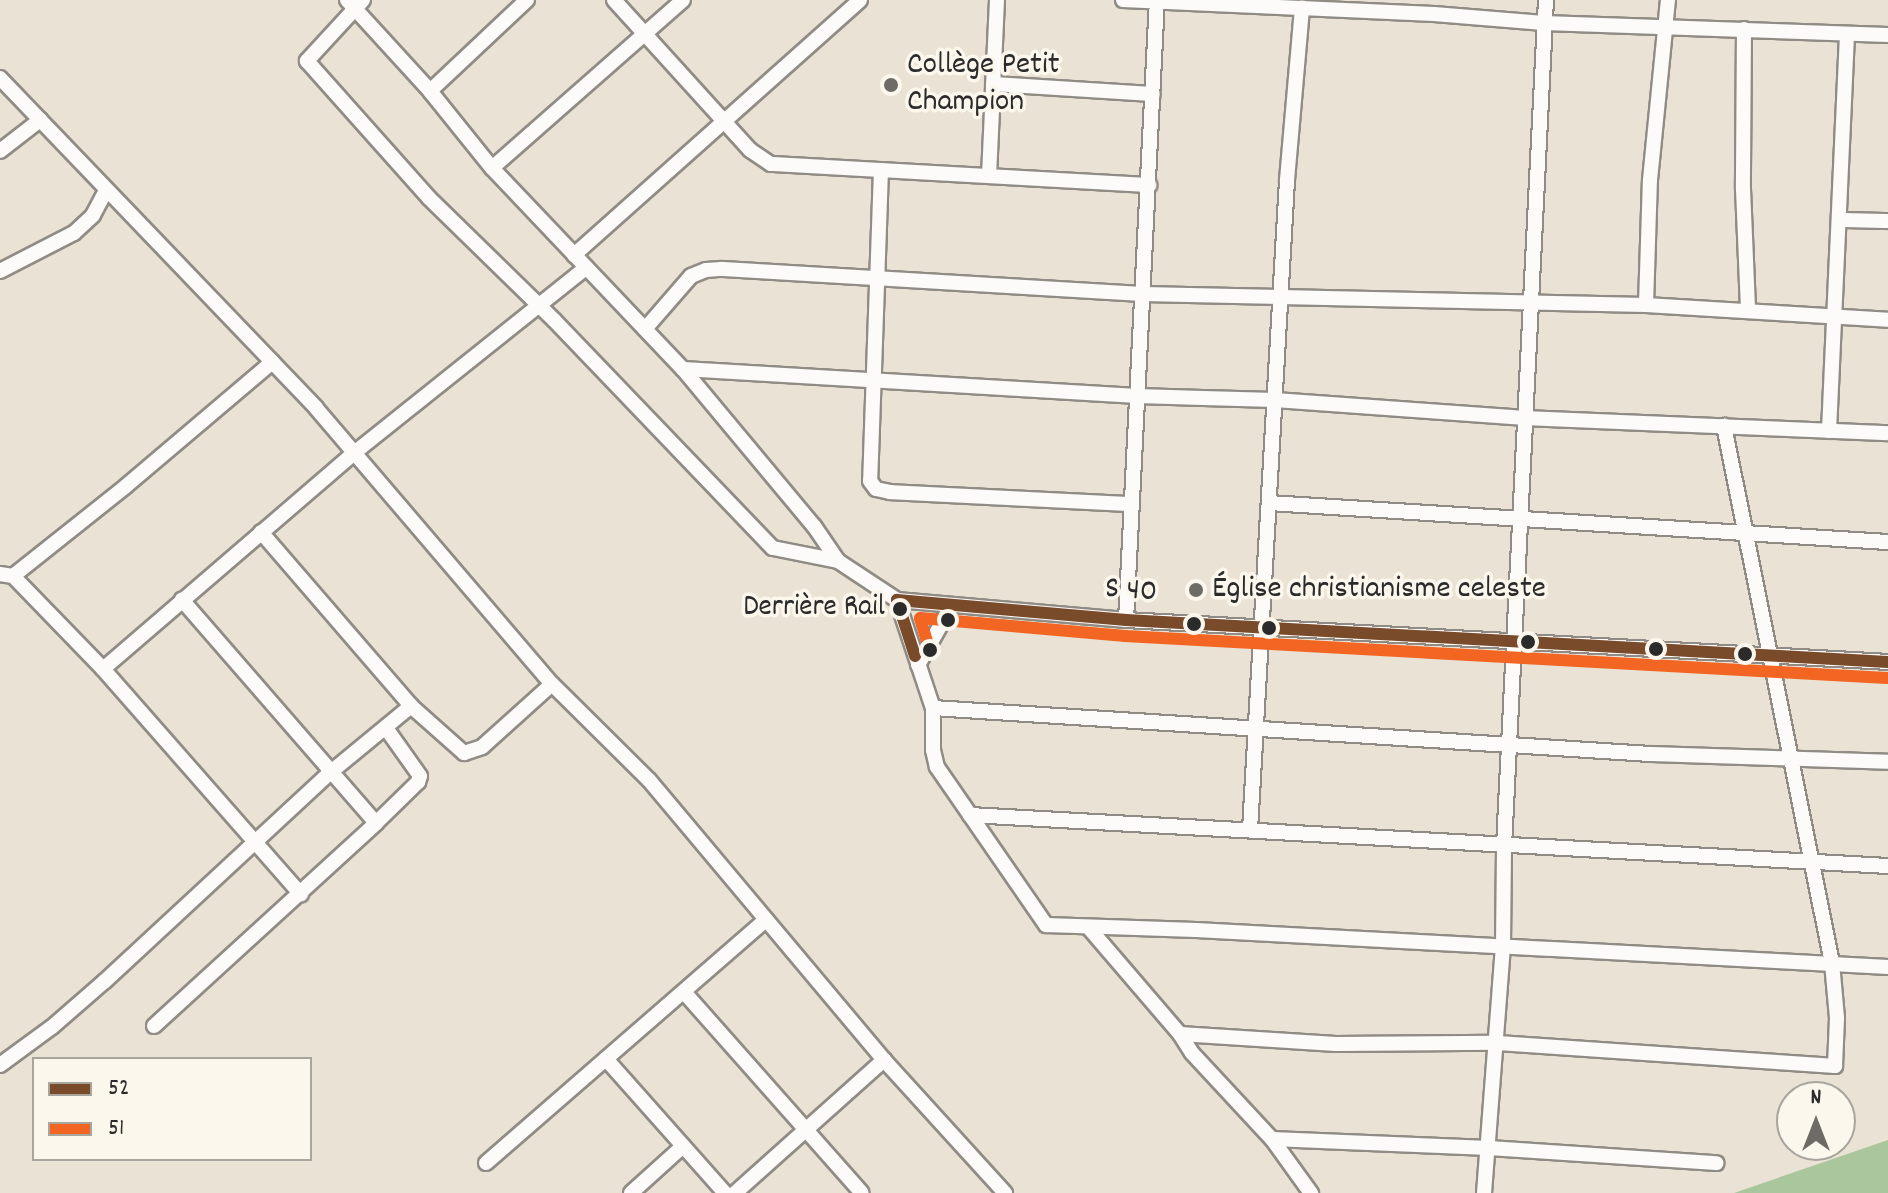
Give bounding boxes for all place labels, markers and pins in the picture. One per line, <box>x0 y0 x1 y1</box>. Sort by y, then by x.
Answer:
place label: Collège Petit Champion <box>907 48 1060 123</box>
marker: Collège Petit Champion <box>882 76 900 94</box>
place label: Église christianisme celeste <box>1212 571 1546 609</box>
marker: Église christianisme celeste <box>1187 581 1205 599</box>
place label: Derrière Rail <box>743 591 885 627</box>
marker: Derrière Rail <box>892 601 908 617</box>
unlabelled marker <box>940 612 956 628</box>
unlabelled marker <box>1186 616 1202 632</box>
unlabelled marker <box>1261 620 1277 636</box>
unlabelled marker <box>1520 634 1536 650</box>
unlabelled marker <box>1648 641 1664 657</box>
unlabelled marker <box>922 642 938 658</box>
unlabelled marker <box>1737 646 1753 662</box>

